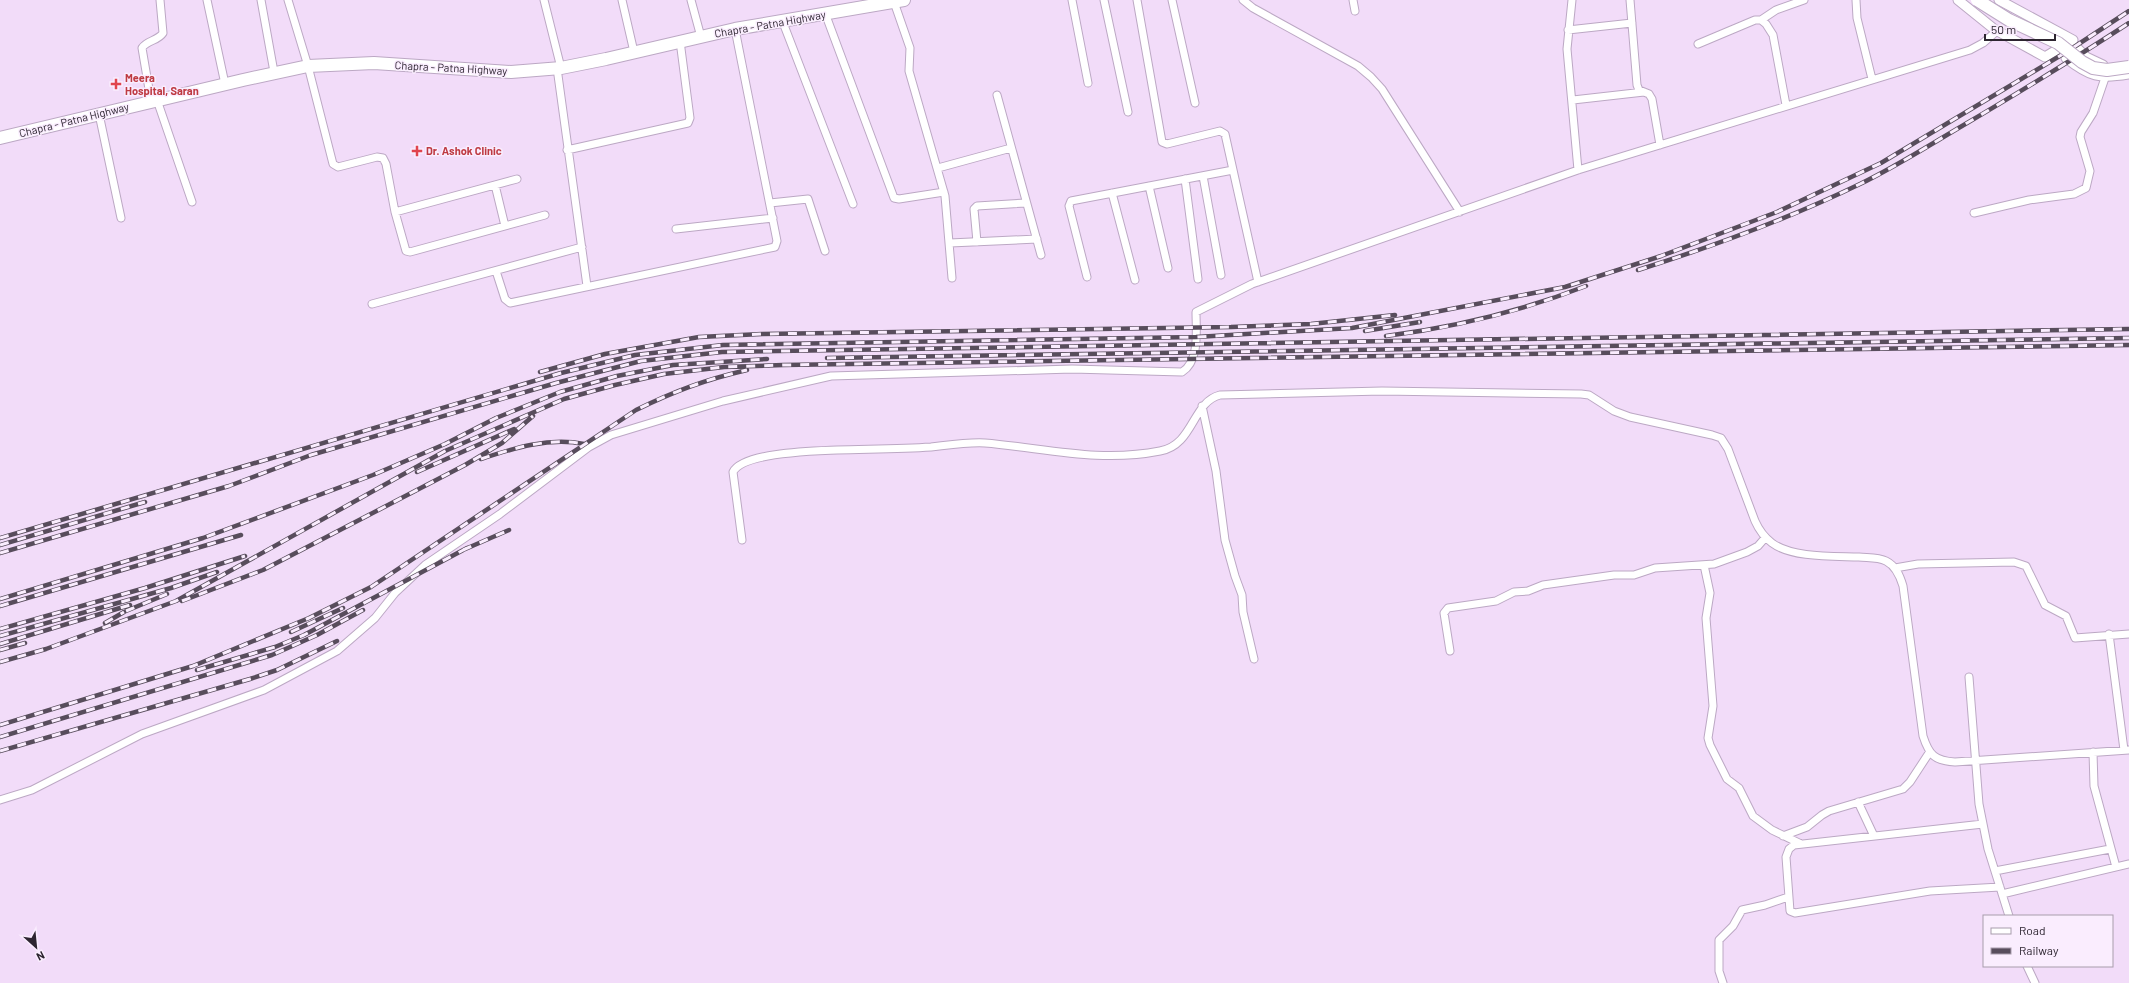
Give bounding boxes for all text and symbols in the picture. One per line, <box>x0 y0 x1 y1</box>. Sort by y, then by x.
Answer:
street label: Chapra - Patna Highway <box>713 7 826 40</box>
scale bar <box>1985 16 2055 42</box>
text: 50 m <box>1991 22 2016 36</box>
street label: Chapra - Patna Highway <box>394 58 508 77</box>
place label: Meera Hospital, Saran <box>125 71 199 97</box>
marker: Meera Hospital, Saran <box>110 78 122 90</box>
street label: Chapra - Patna Highway <box>18 100 130 139</box>
place label: Dr. Ashok Clinic <box>426 144 502 157</box>
marker: Dr. Ashok Clinic <box>411 145 423 157</box>
legend <box>1983 915 2113 967</box>
text: Road <box>2019 923 2046 937</box>
north arrow <box>16 927 56 967</box>
text: Railway <box>2019 943 2059 957</box>
text: N <box>35 949 47 964</box>

